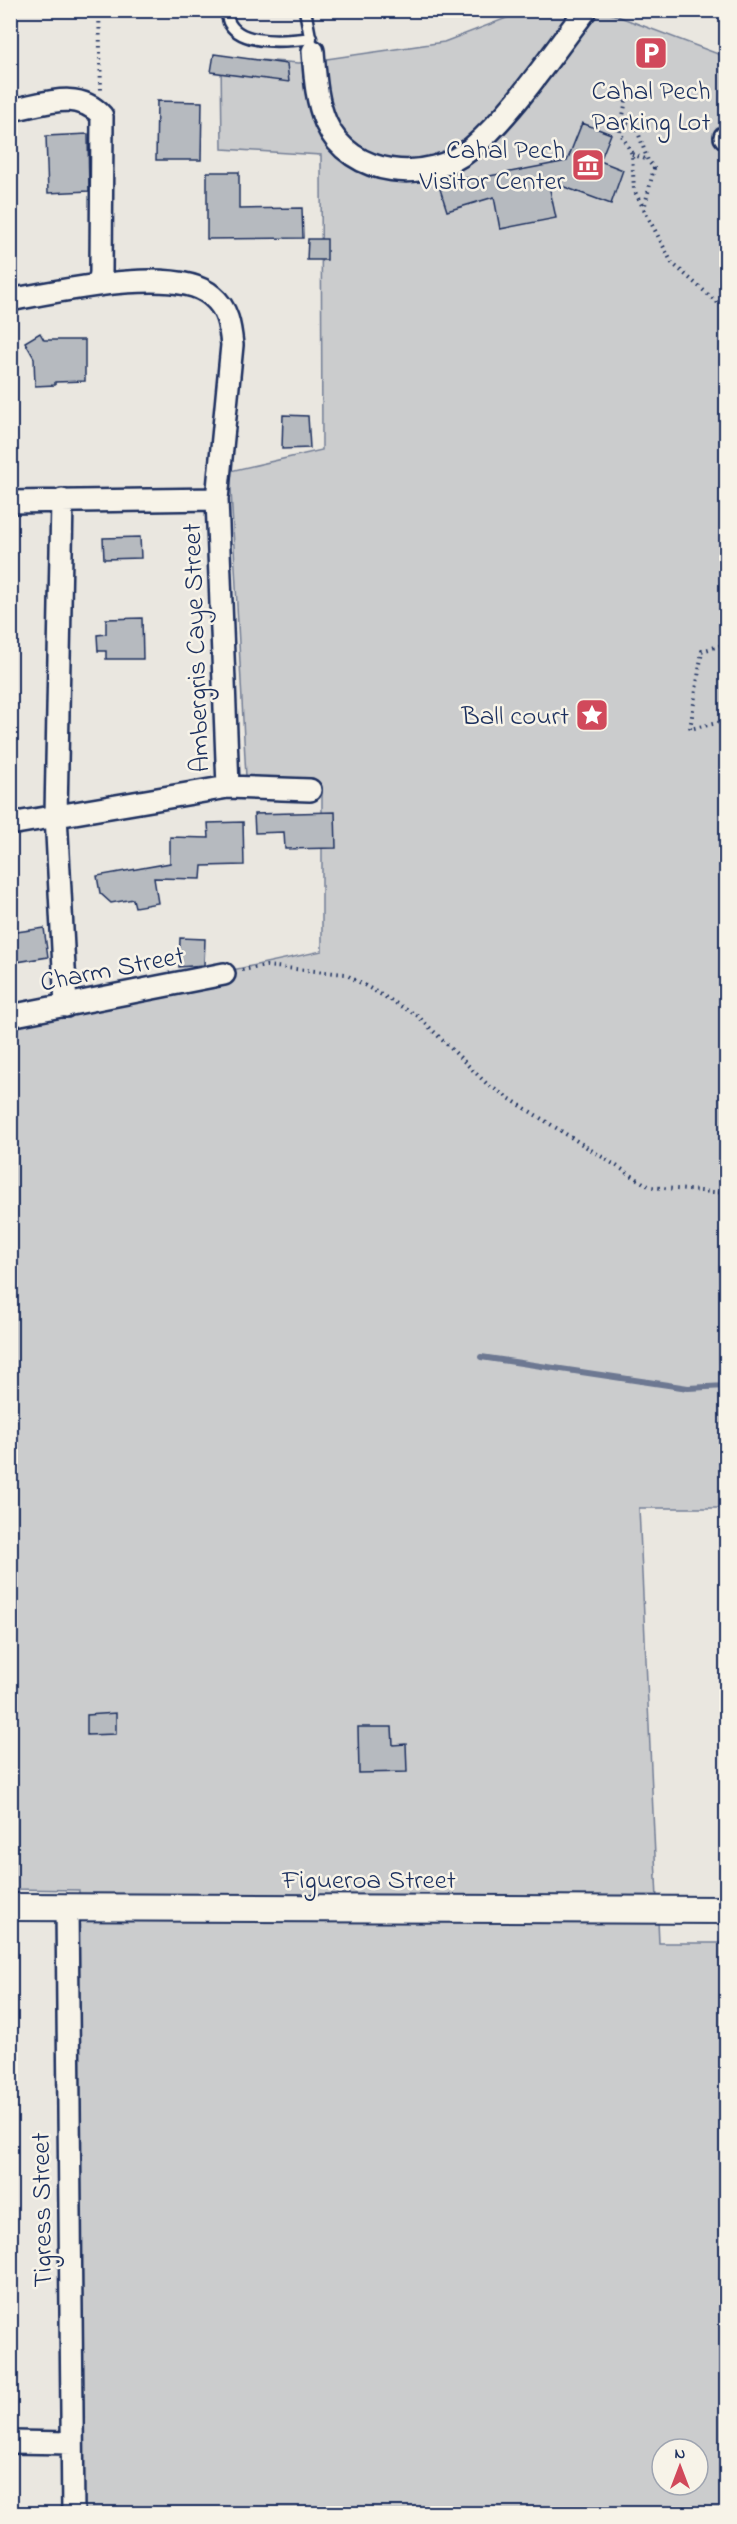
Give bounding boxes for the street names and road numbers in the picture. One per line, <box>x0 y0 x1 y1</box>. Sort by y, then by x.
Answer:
street label: Ambergris Caye Street <box>174 523 221 773</box>
street label: Charm Street <box>37 937 188 1004</box>
street label: Figueroa Street <box>281 1862 456 1901</box>
street label: Tigress Street <box>23 2132 64 2288</box>

